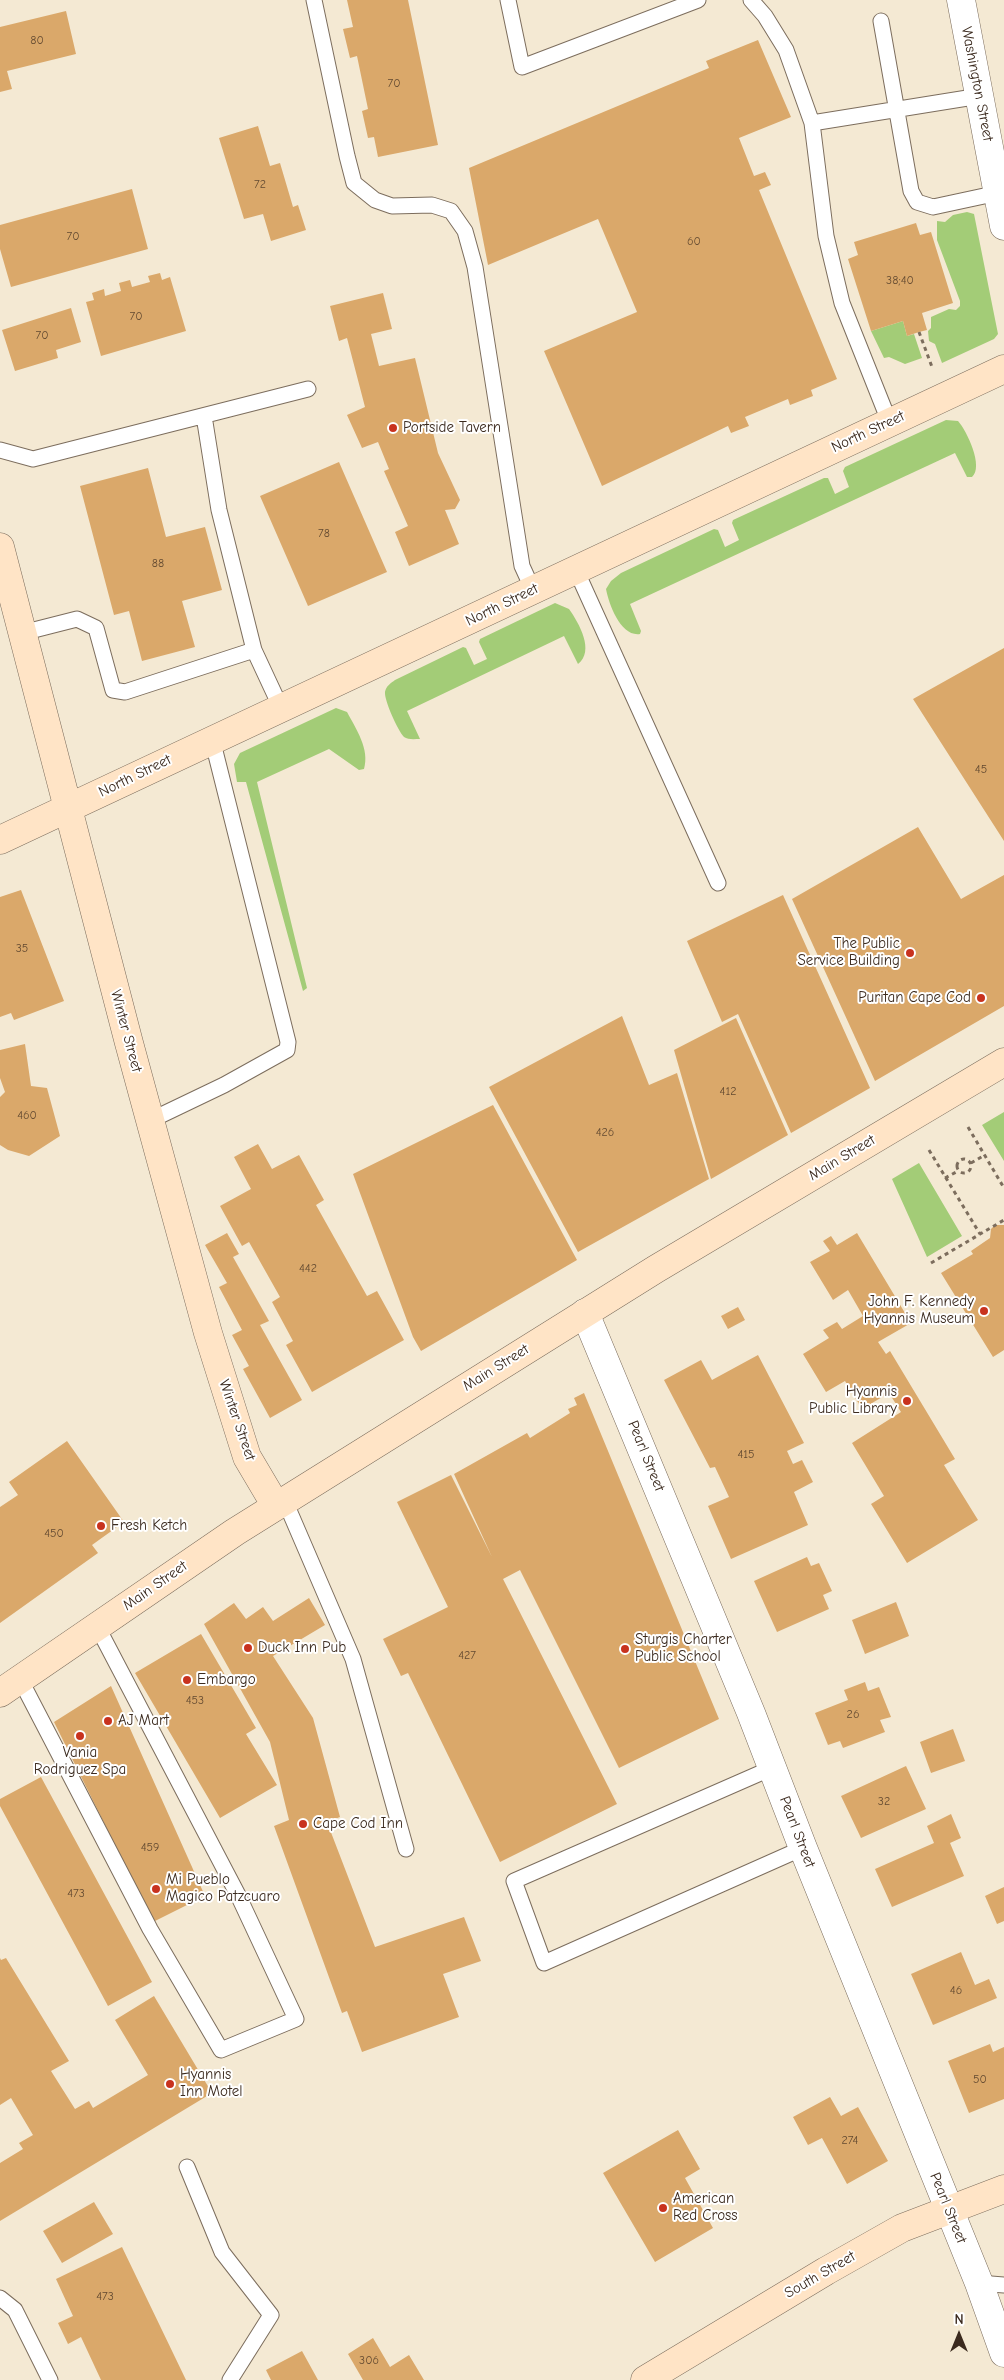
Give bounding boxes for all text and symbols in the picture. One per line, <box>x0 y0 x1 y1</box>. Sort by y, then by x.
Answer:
street label: Washington Street <box>957 25 997 143</box>
house number: 80 <box>30 34 44 48</box>
house number: 70 <box>388 77 400 91</box>
house number: 72 <box>254 178 266 192</box>
house number: 70 <box>67 230 79 244</box>
house number: 60 <box>687 235 701 249</box>
house number: 38;40 <box>886 274 914 288</box>
house number: 70 <box>130 310 142 324</box>
house number: 70 <box>36 329 48 343</box>
street label: North Street <box>829 407 907 457</box>
place label: Portside Tavern <box>403 419 501 437</box>
marker: Portside Tavern <box>387 422 399 434</box>
house number: 78 <box>318 527 330 541</box>
house number: 88 <box>152 557 164 571</box>
street label: North Street <box>463 580 541 630</box>
street label: North Street <box>96 751 174 801</box>
house number: 45 <box>975 763 987 777</box>
place label: The Public Service Building <box>798 935 900 970</box>
house number: 35 <box>16 942 28 956</box>
marker: The Public Service Building <box>904 947 916 959</box>
street label: Winter Street <box>106 988 146 1074</box>
place label: Puritan Cape Cod <box>858 989 971 1007</box>
marker: Puritan Cape Cod <box>975 992 987 1004</box>
house number: 412 <box>720 1085 736 1099</box>
house number: 460 <box>17 1109 37 1123</box>
house number: 426 <box>596 1126 614 1140</box>
street label: Main Street <box>805 1131 879 1185</box>
house number: 442 <box>299 1262 317 1276</box>
place label: John F. Kennedy Hyannis Museum <box>864 1293 974 1328</box>
marker: John F. Kennedy Hyannis Museum <box>978 1305 990 1317</box>
street label: Main Street <box>460 1341 532 1395</box>
street label: Winter Street <box>215 1377 259 1463</box>
place label: Hyannis Public Library <box>809 1383 897 1418</box>
marker: Hyannis Public Library <box>901 1395 913 1407</box>
street label: Pearl Street <box>624 1418 668 1494</box>
house number: 415 <box>737 1448 755 1462</box>
place label: Fresh Ketch <box>111 1517 187 1535</box>
marker: Fresh Ketch <box>95 1520 107 1532</box>
house number: 450 <box>44 1527 64 1541</box>
street label: Main Street <box>119 1557 191 1615</box>
place label: Sturgis Charter Public School <box>635 1631 732 1666</box>
place label: Duck Inn Pub <box>258 1639 346 1657</box>
marker: Duck Inn Pub <box>242 1642 254 1654</box>
marker: Sturgis Charter Public School <box>619 1643 631 1655</box>
house number: 427 <box>458 1649 476 1663</box>
place label: Embargo <box>197 1671 256 1689</box>
marker: Embargo <box>181 1674 193 1686</box>
house number: 453 <box>186 1694 204 1708</box>
house number: 26 <box>847 1708 859 1722</box>
place label: AJ Mart <box>118 1712 169 1730</box>
marker: AJ Mart <box>102 1715 114 1727</box>
marker: Vania Rodriguez Spa <box>74 1730 86 1742</box>
place label: Vania Rodriguez Spa <box>34 1744 126 1779</box>
street label: Pearl Street <box>775 1794 819 1870</box>
house number: 32 <box>878 1795 890 1809</box>
place label: Cape Cod Inn <box>313 1815 403 1833</box>
marker: Cape Cod Inn <box>297 1818 309 1830</box>
house number: 459 <box>141 1841 159 1855</box>
place label: Mi Pueblo Magico Patzcuaro <box>166 1871 280 1906</box>
marker: Mi Pueblo Magico Patzcuaro <box>150 1883 162 1895</box>
house number: 473 <box>67 1887 85 1901</box>
house number: 46 <box>950 1984 962 1998</box>
place label: Hyannis Inn Motel <box>180 2066 243 2101</box>
house number: 50 <box>973 2073 987 2087</box>
marker: Hyannis Inn Motel <box>164 2078 176 2090</box>
house number: 274 <box>842 2134 858 2148</box>
street label: Pearl Street <box>926 2170 970 2246</box>
place label: American Red Cross <box>673 2190 737 2225</box>
marker: American Red Cross <box>657 2202 669 2214</box>
street label: South Street <box>781 2248 859 2302</box>
house number: 473 <box>96 2290 114 2304</box>
north arrow <box>934 2310 984 2360</box>
text: N <box>954 2311 964 2328</box>
house number: 306 <box>359 2354 379 2368</box>

